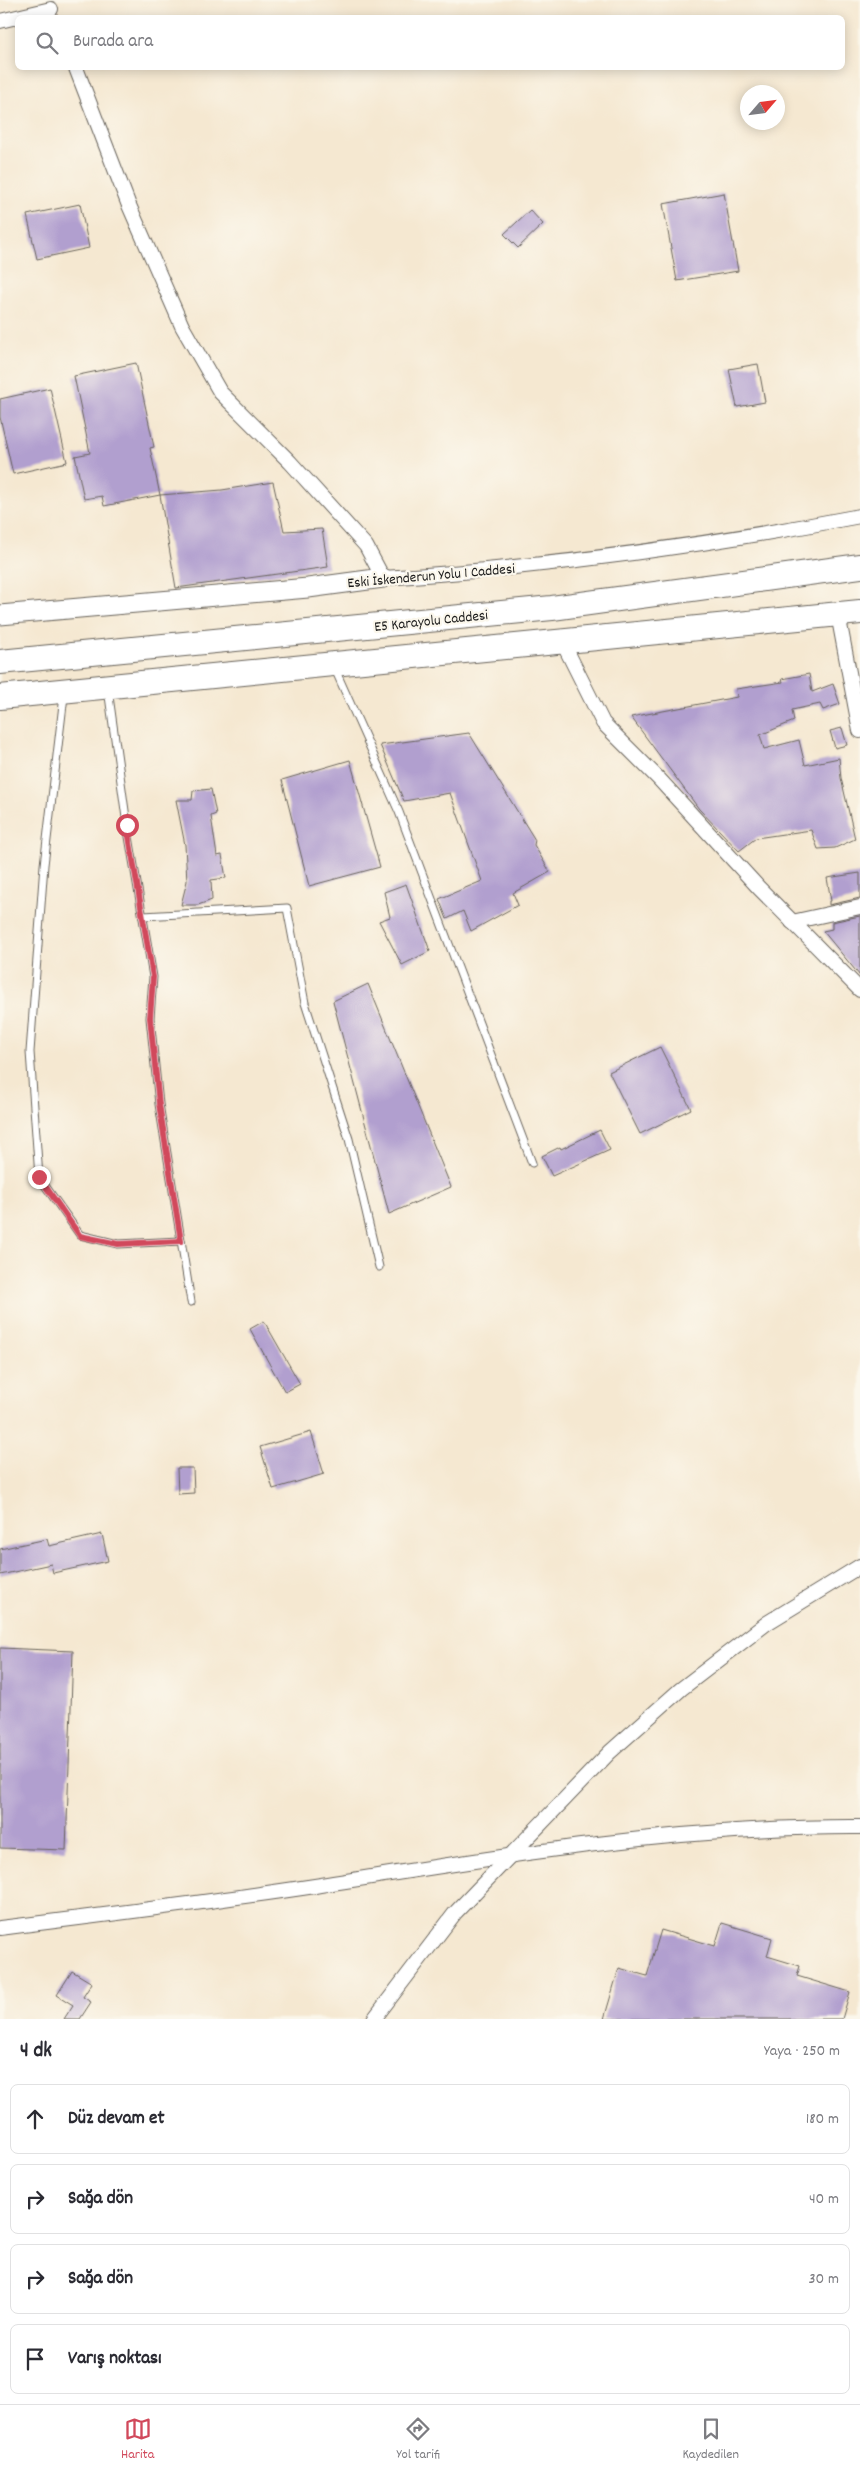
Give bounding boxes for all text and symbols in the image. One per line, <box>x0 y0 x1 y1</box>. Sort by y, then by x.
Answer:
search box <box>15 15 845 70</box>
icon: search <box>33 29 61 57</box>
text: Burada ara <box>73 29 153 56</box>
north arrow <box>740 85 785 130</box>
street label: Eski İskenderun Yolu 1 Caddesi <box>346 559 516 595</box>
street label: E5 Karayolu Caddesi <box>373 605 489 639</box>
route start <box>116 814 139 837</box>
route end <box>28 1166 51 1189</box>
text: 4 dk <box>20 2037 52 2067</box>
text: Yaya · 250 m <box>764 2040 840 2063</box>
icon: ahead <box>21 2105 49 2133</box>
text: Düz devam et <box>68 2106 164 2133</box>
text: 180 m <box>806 2108 839 2131</box>
icon: right <box>21 2185 49 2213</box>
text: Sağa dön <box>68 2186 133 2213</box>
text: 40 m <box>809 2188 839 2211</box>
icon: right <box>21 2265 49 2293</box>
text: Sağa dön <box>68 2266 133 2293</box>
text: 30 m <box>809 2268 839 2291</box>
icon: arrive <box>21 2345 49 2373</box>
text: Varış noktası <box>68 2346 162 2373</box>
tab: Harita <box>121 2415 154 2465</box>
tab: Yol tarifi <box>396 2415 440 2465</box>
tab: Kaydedilen <box>682 2415 739 2465</box>

